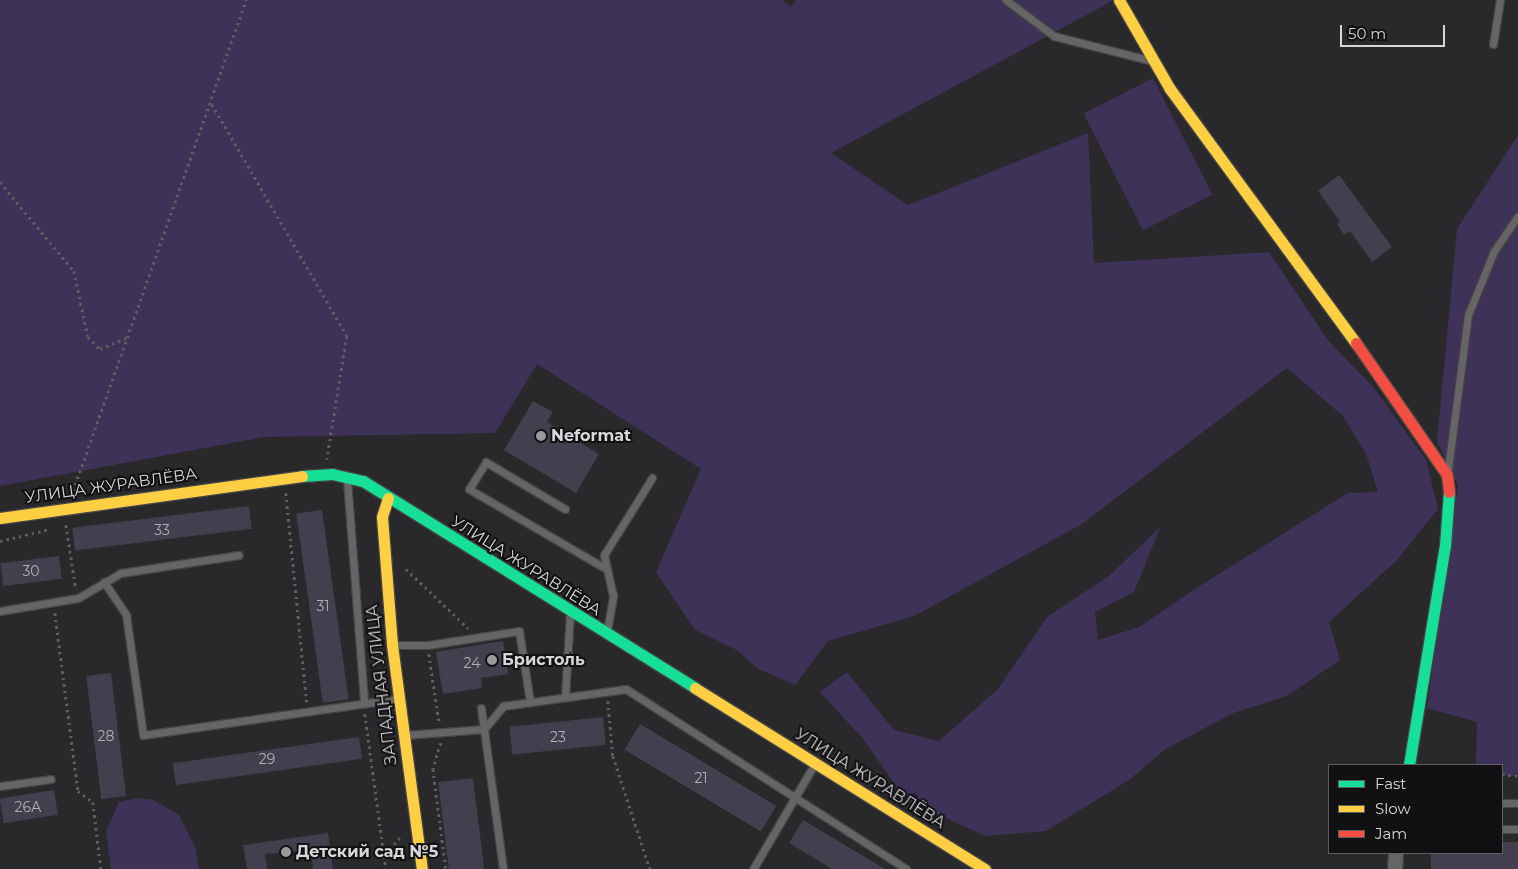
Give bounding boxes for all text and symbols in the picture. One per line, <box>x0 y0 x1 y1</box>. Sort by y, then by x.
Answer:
scale bar <box>1343 15 1448 47</box>
text: 50 m <box>1348 24 1386 43</box>
place label: Neformat <box>551 426 631 446</box>
marker: Neformat <box>535 430 547 442</box>
street label: УЛИЦА ЖУРАВЛЁВА <box>24 464 198 508</box>
street label: УЛИЦА ЖУРАВЛЁВА <box>447 512 605 620</box>
house number: 33 <box>154 522 170 538</box>
house number: 30 <box>22 563 40 579</box>
house number: 31 <box>317 598 329 614</box>
street label: ЗАПАДНАЯ УЛИЦА <box>363 604 401 766</box>
place label: Бристоль <box>502 650 585 670</box>
marker: Бристоль <box>486 654 498 666</box>
house number: 24 <box>464 655 480 671</box>
street label: УЛИЦА ЖУРАВЛЁВА <box>791 725 949 833</box>
house number: 28 <box>98 728 114 744</box>
house number: 23 <box>550 729 566 745</box>
house number: 29 <box>259 751 275 767</box>
legend <box>1328 764 1503 854</box>
house number: 21 <box>694 770 708 786</box>
text: Fast <box>1375 774 1406 793</box>
house number: 26А <box>15 799 41 815</box>
text: Slow <box>1375 799 1411 818</box>
text: Jam <box>1375 824 1407 843</box>
place label: Детский сад №5 <box>296 842 438 862</box>
marker: Детский сад №5 <box>280 846 292 858</box>

